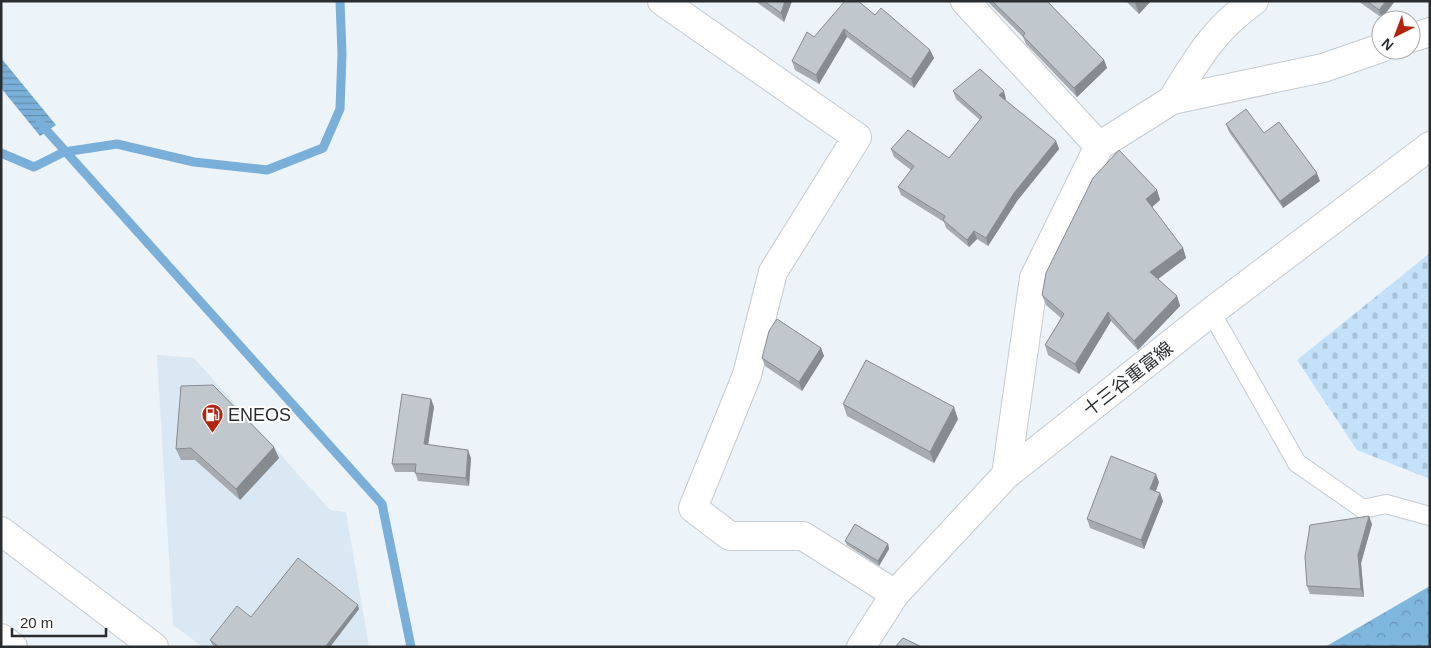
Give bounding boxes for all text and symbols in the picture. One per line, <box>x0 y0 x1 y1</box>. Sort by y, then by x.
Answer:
north arrow <box>1371 10 1421 60</box>
text: N <box>1378 35 1396 54</box>
street label: 十三谷重富線 <box>1079 338 1177 420</box>
fuel station icon: ENEOS <box>200 403 224 434</box>
place label: ENEOS <box>228 405 291 425</box>
scale bar <box>12 606 106 638</box>
text: 20 m <box>20 614 53 631</box>

